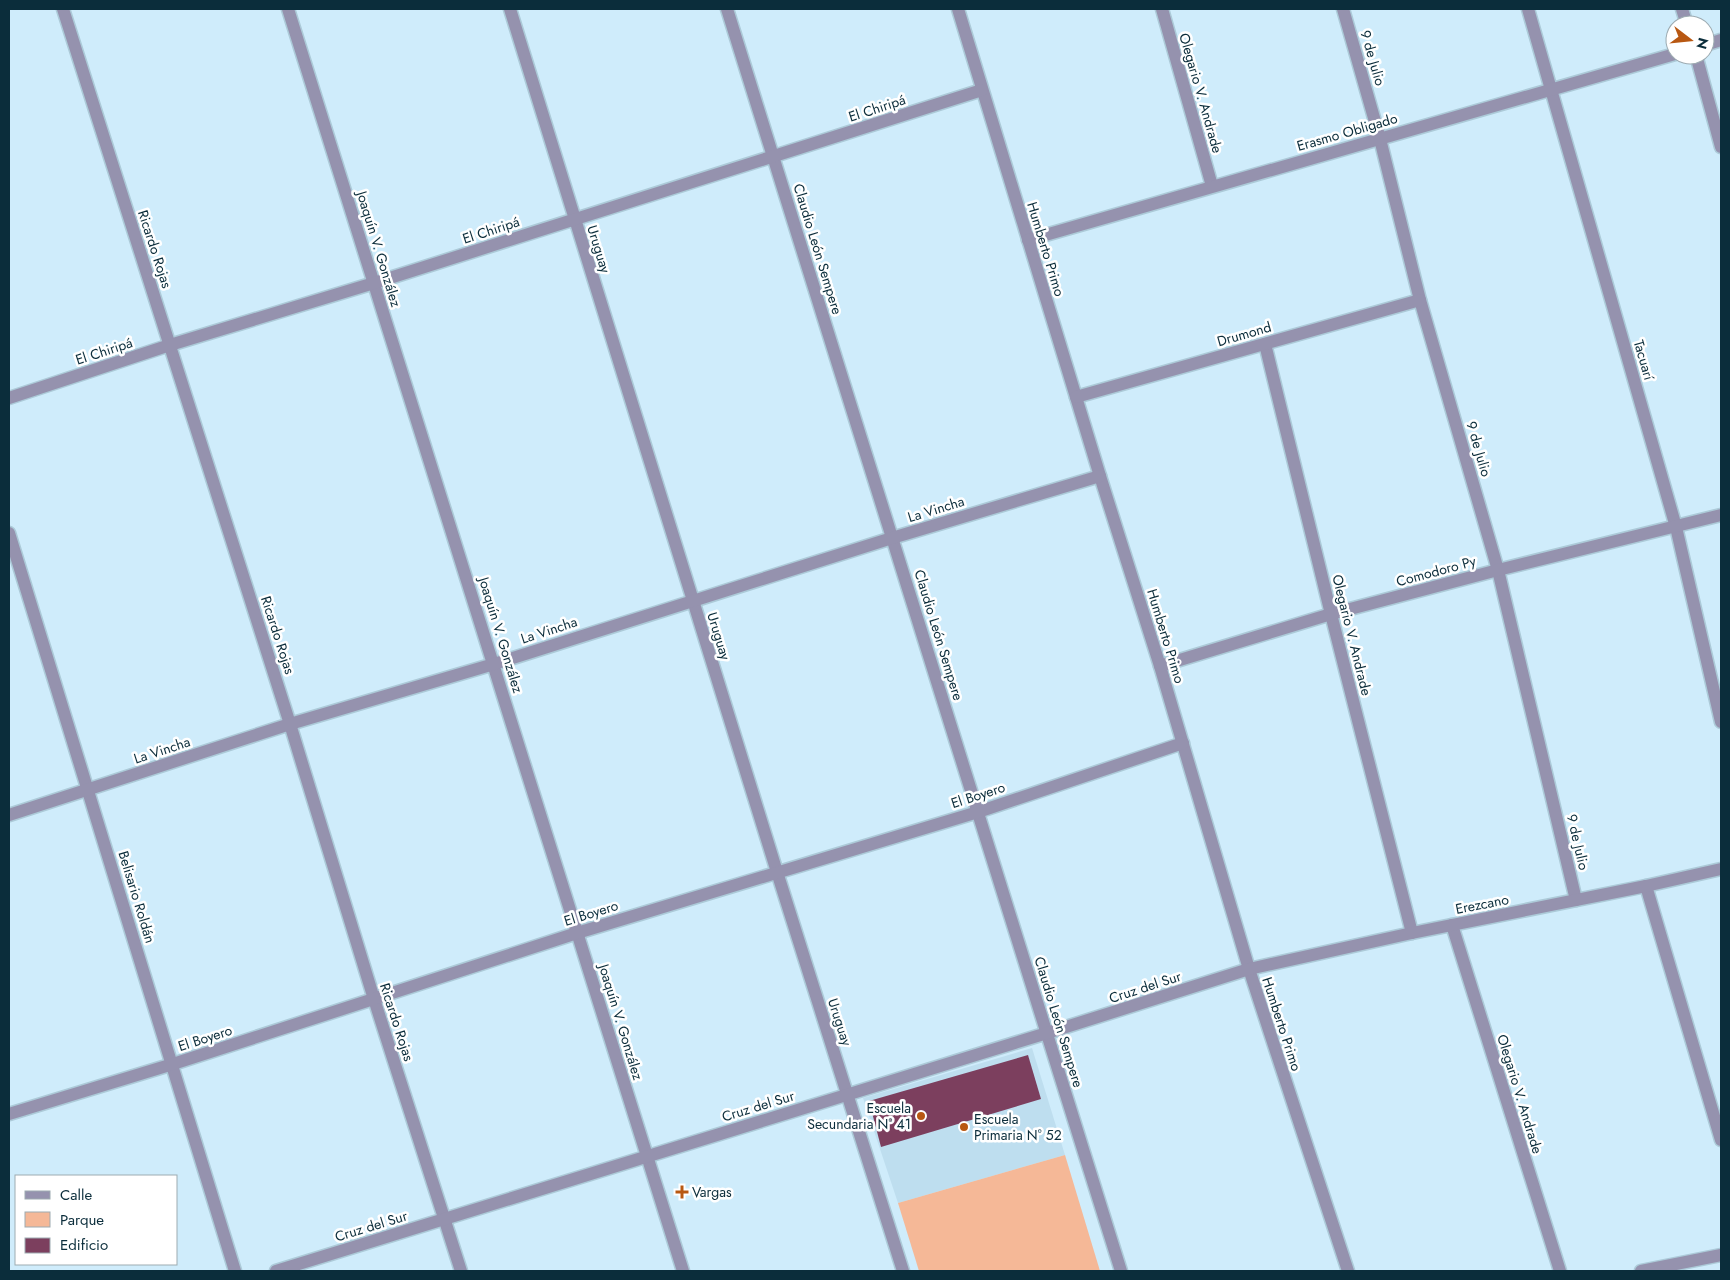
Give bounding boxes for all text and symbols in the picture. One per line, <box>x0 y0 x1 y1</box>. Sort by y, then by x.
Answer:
north arrow <box>1665 15 1715 65</box>
street label: 9 de Julio <box>1356 28 1391 88</box>
street label: Olegario V. Andrade <box>1174 31 1228 155</box>
text: N <box>1691 35 1714 52</box>
street label: El Chiripá <box>846 89 908 127</box>
street label: Erasmo Obligado <box>1294 108 1400 156</box>
street label: Claudio León Sempere <box>789 181 847 317</box>
street label: Joaquín V. González <box>351 187 406 310</box>
street label: Humberto Primo <box>1022 199 1070 299</box>
street label: Ricardo Rojas <box>133 207 177 291</box>
street label: El Chiripá <box>460 211 522 249</box>
street label: Uruguay <box>582 223 616 276</box>
street label: Drumond <box>1215 317 1273 351</box>
street label: El Chiripá <box>73 332 135 370</box>
street label: Tacuarí <box>1629 338 1660 384</box>
street label: 9 de Julio <box>1462 419 1497 479</box>
street label: La Vincha <box>905 491 967 527</box>
street label: Comodoro Py <box>1394 551 1479 591</box>
street label: Claudio León Sempere <box>910 567 968 703</box>
street label: Olegario V. Andrade <box>1327 572 1377 698</box>
street label: Joaquín V. González <box>473 573 528 696</box>
street label: Humberto Primo <box>1142 586 1190 686</box>
street label: Ricardo Rojas <box>256 593 300 677</box>
street label: Uruguay <box>702 610 736 663</box>
street label: La Vincha <box>518 611 580 649</box>
street label: La Vincha <box>131 731 193 769</box>
street label: El Boyero <box>948 777 1008 813</box>
street label: 9 de Julio <box>1562 812 1594 872</box>
street label: Belisario Roldán <box>113 848 161 946</box>
street label: Erezcano <box>1454 889 1511 919</box>
street label: El Boyero <box>561 895 621 931</box>
street label: Claudio León Sempere <box>1030 954 1088 1090</box>
street label: Joaquín V. González <box>593 960 648 1083</box>
street label: Cruz del Sur <box>1106 966 1184 1008</box>
street label: Humberto Primo <box>1257 974 1307 1074</box>
street label: Ricardo Rojas <box>375 980 419 1064</box>
street label: Uruguay <box>823 996 857 1049</box>
street label: El Boyero <box>175 1020 235 1056</box>
street label: Olegario V. Andrade <box>1492 1032 1548 1156</box>
street label: Cruz del Sur <box>719 1085 797 1127</box>
place label: Escuela Secundaria N° 41 <box>807 1098 911 1134</box>
place label: Escuela Primaria N° 52 <box>974 1109 1062 1145</box>
marker: Escuela Secundaria N° 41 <box>915 1110 927 1122</box>
marker: Escuela Primaria N° 52 <box>958 1121 970 1133</box>
legend <box>15 1175 178 1265</box>
place label: Vargas <box>692 1182 732 1202</box>
text: Calle <box>60 1184 92 1206</box>
marker: Vargas <box>676 1186 688 1198</box>
street label: Cruz del Sur <box>332 1205 410 1247</box>
text: Parque <box>60 1209 104 1231</box>
text: Edificio <box>60 1234 108 1256</box>

